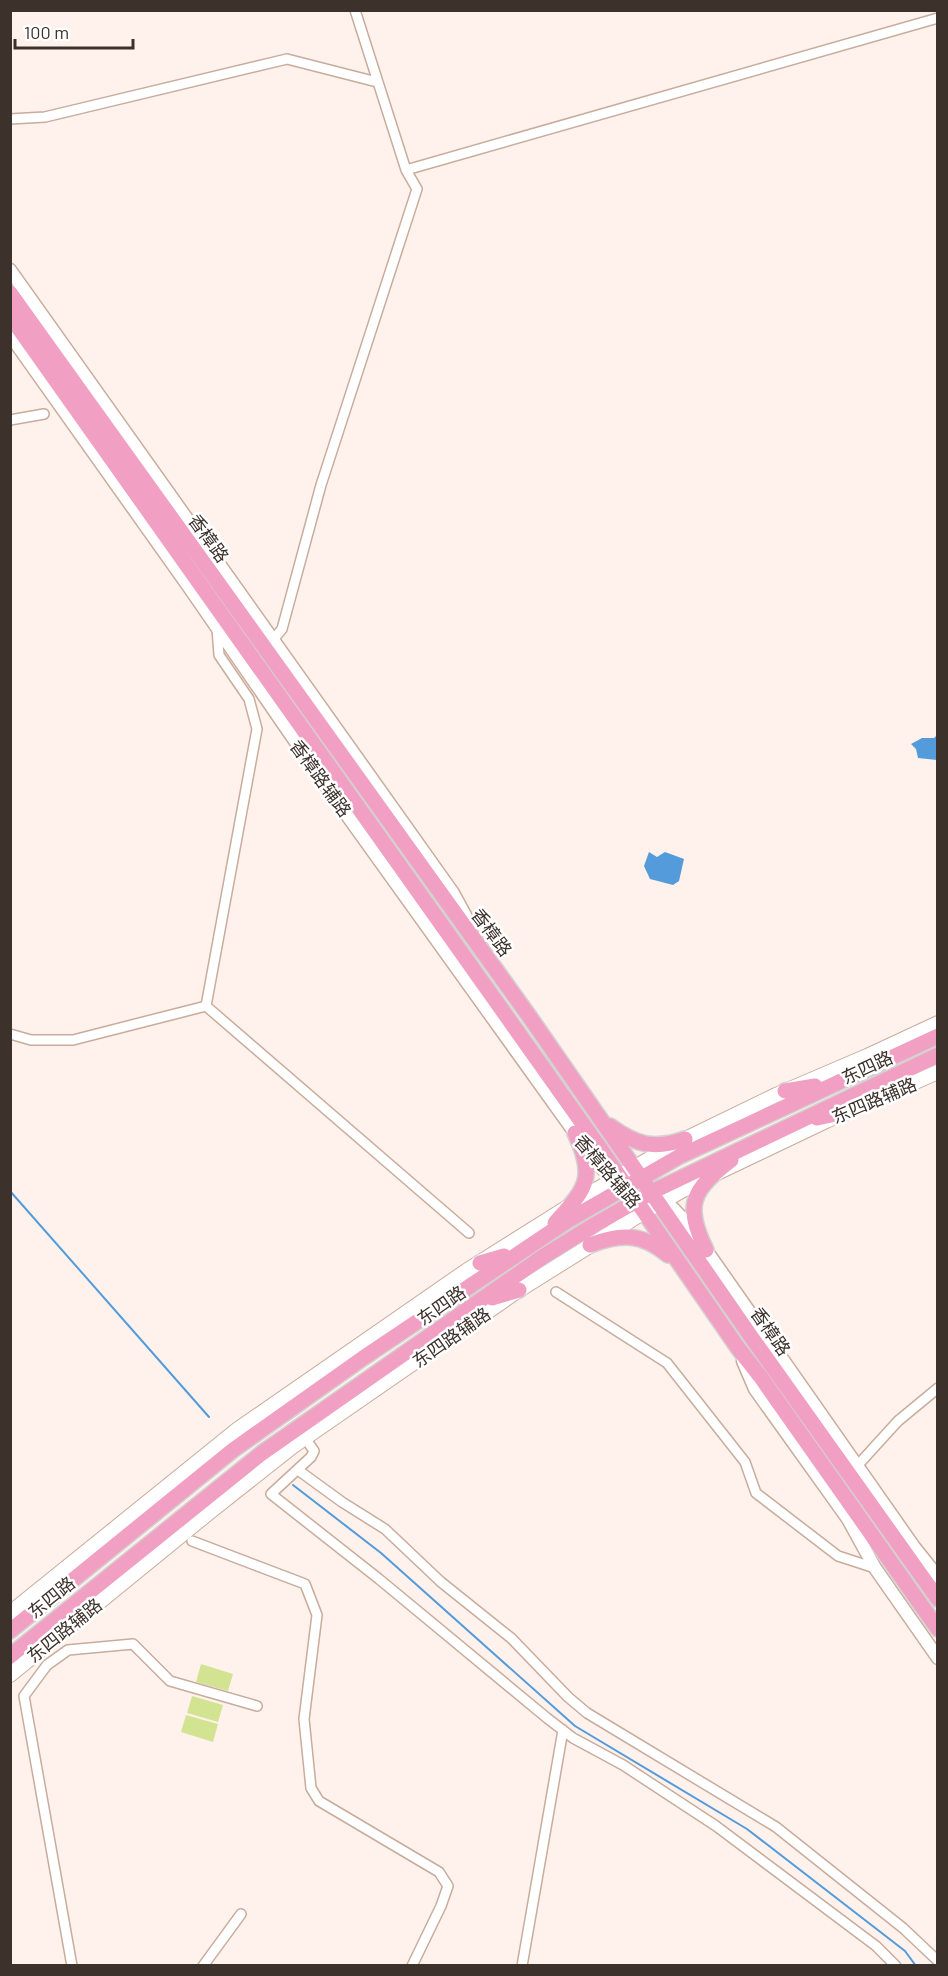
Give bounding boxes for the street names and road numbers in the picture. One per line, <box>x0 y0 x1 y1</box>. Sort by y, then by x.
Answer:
street label: 香樟路 <box>184 510 234 566</box>
street label: 香樟路辅路 <box>286 735 356 821</box>
street label: 香樟路 <box>467 904 517 960</box>
street label: 东四路 <box>838 1046 896 1088</box>
street label: 东四路辅路 <box>828 1072 920 1128</box>
street label: 香樟路辅路 <box>570 1130 646 1212</box>
street label: 东四路 <box>413 1281 469 1329</box>
street label: 东四路辅路 <box>408 1302 494 1372</box>
street label: 香樟路 <box>747 1303 795 1359</box>
street label: 东四路 <box>23 1571 79 1623</box>
street label: 东四路辅路 <box>22 1593 106 1667</box>

